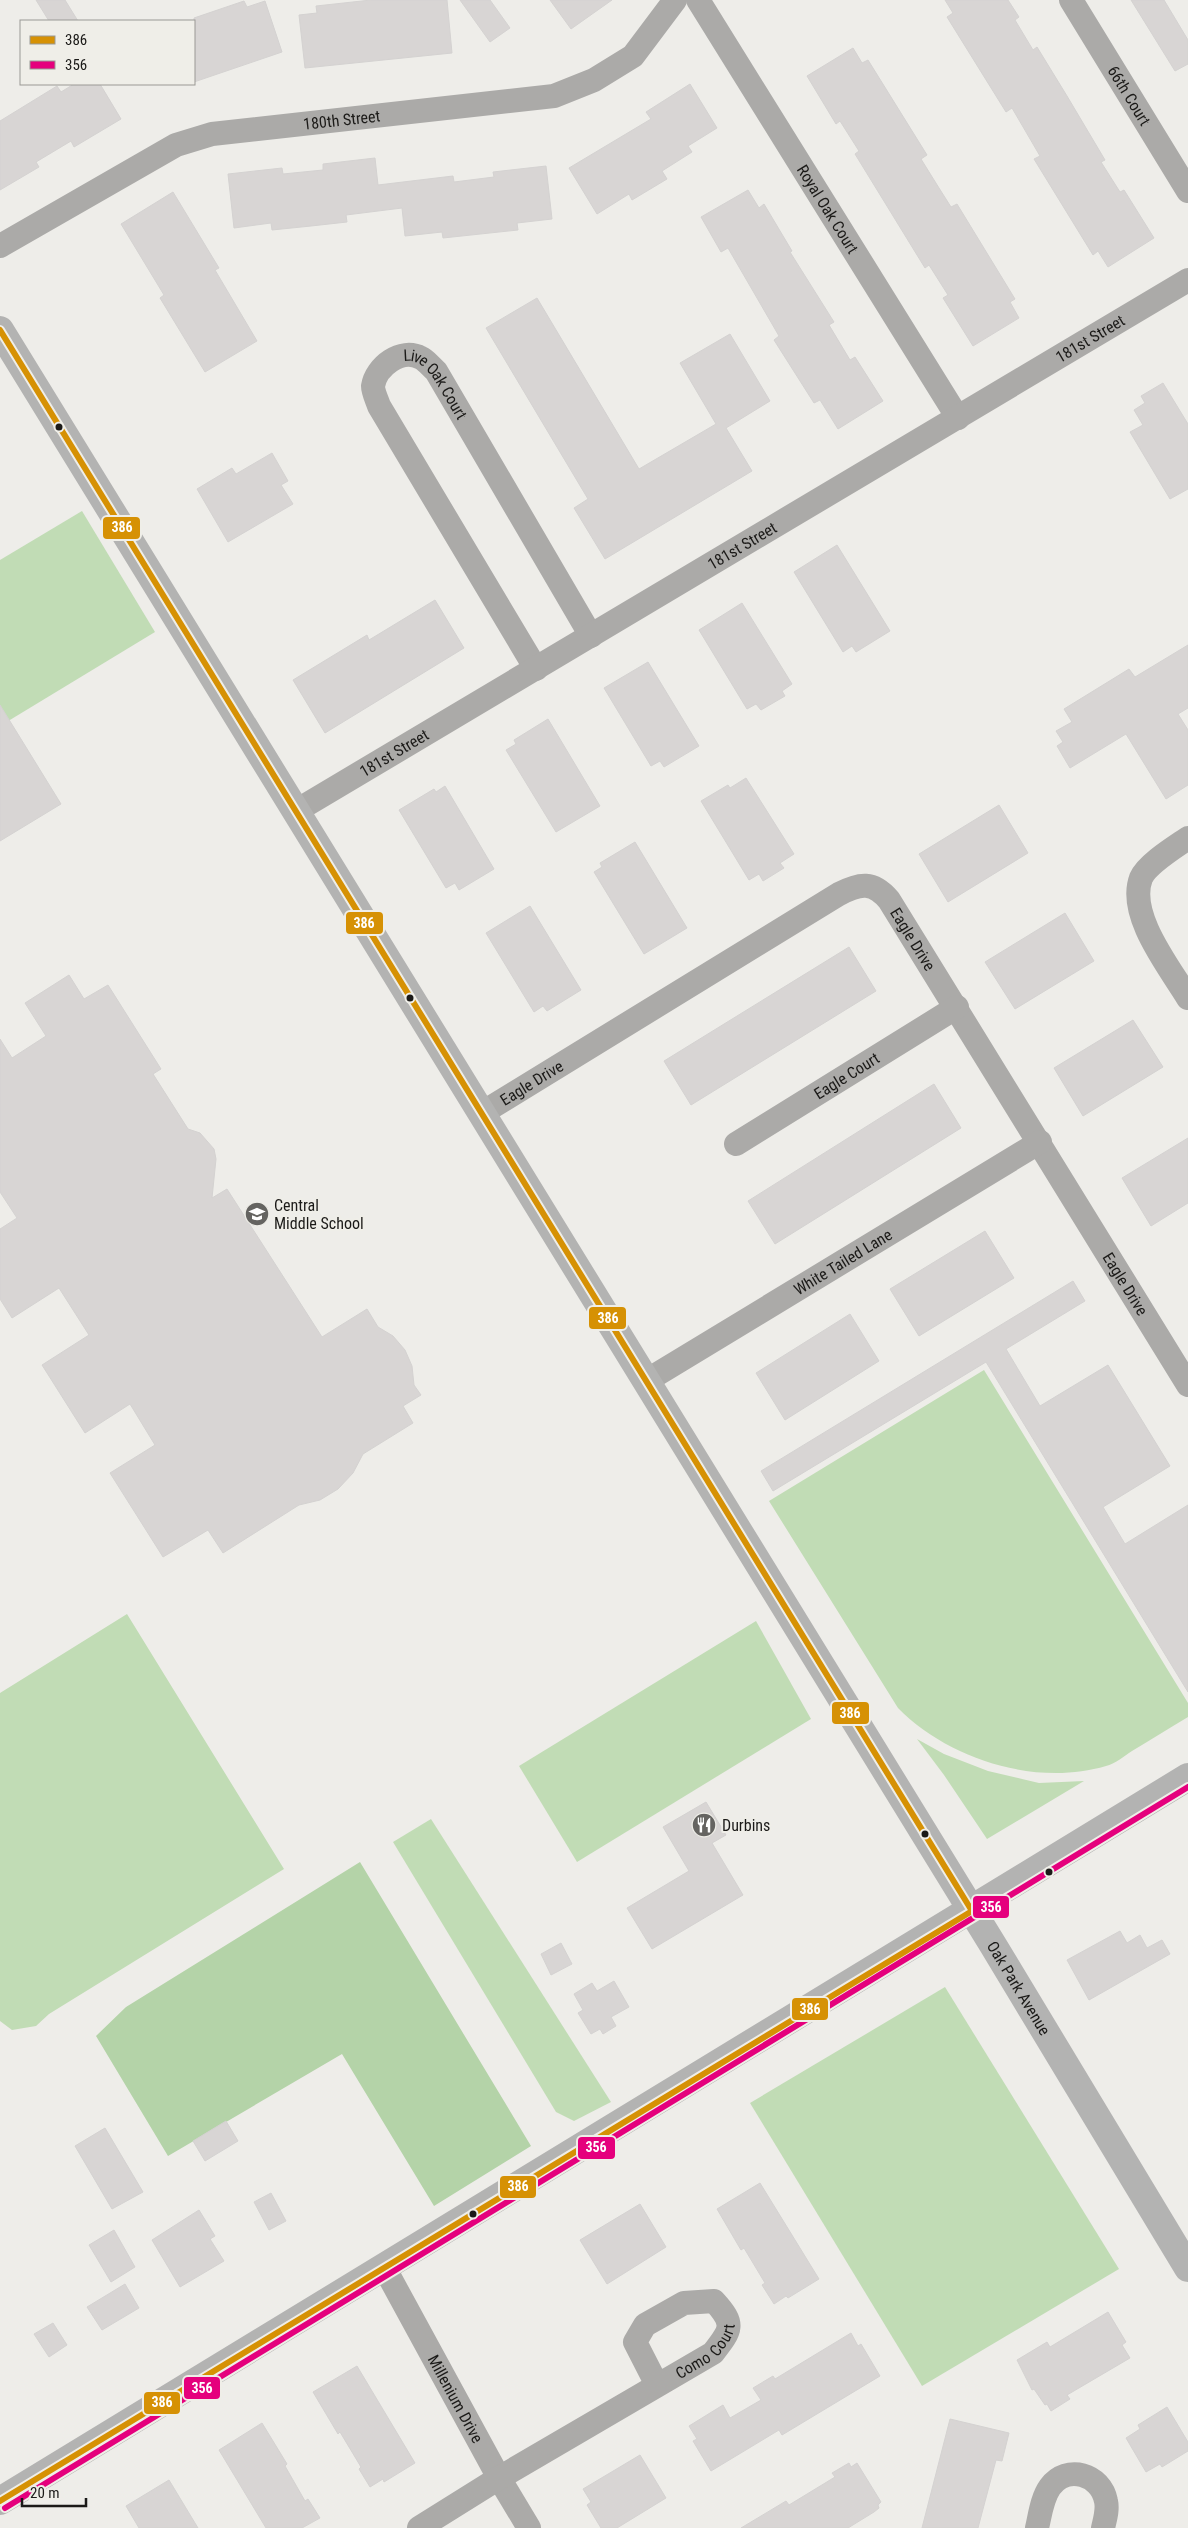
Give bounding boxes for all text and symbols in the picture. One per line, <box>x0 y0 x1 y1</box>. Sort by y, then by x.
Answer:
legend <box>20 20 195 85</box>
text: 386 <box>65 31 87 49</box>
text: 356 <box>65 56 87 74</box>
street label: 66th Court <box>1104 62 1155 129</box>
street label: 180th Street <box>302 106 381 134</box>
street label: Royal Oak Court <box>793 161 862 257</box>
street label: 181st Street <box>1052 311 1128 367</box>
street label: Live Oak Court <box>403 346 471 423</box>
unlabelled marker <box>54 422 64 432</box>
line badge: 386 <box>102 516 141 540</box>
street label: 181st Street <box>704 518 780 574</box>
text: 386 <box>111 519 133 535</box>
street label: 181st Street <box>356 725 432 781</box>
street label: Eagle Drive <box>886 904 939 974</box>
line badge: 386 <box>345 911 384 935</box>
text: 386 <box>353 915 375 931</box>
unlabelled marker <box>405 993 415 1003</box>
street label: Eagle Court <box>811 1048 883 1103</box>
street label: Eagle Drive <box>497 1057 567 1110</box>
place label: Central Middle School <box>274 1196 364 1233</box>
school or university icon: Central Middle School <box>244 1201 270 1227</box>
street label: White Tailed Lane <box>790 1225 895 1299</box>
street label: Eagle Drive <box>1099 1249 1152 1319</box>
line badge: 386 <box>588 1306 627 1330</box>
text: 386 <box>597 1310 619 1326</box>
line badge: 386 <box>831 1701 870 1725</box>
text: 386 <box>839 1705 861 1721</box>
restaurant icon: Durbins <box>691 1812 717 1838</box>
place label: Durbins <box>722 1816 770 1835</box>
unlabelled marker <box>920 1829 930 1839</box>
unlabelled marker <box>1044 1867 1054 1877</box>
line badge: 356 <box>972 1895 1010 1919</box>
text: 356 <box>980 1899 1002 1915</box>
street label: Oak Park Avenue <box>983 1938 1054 2039</box>
line badge: 386 <box>791 1997 829 2021</box>
text: 386 <box>799 2001 821 2017</box>
line badge: 356 <box>577 2136 616 2160</box>
text: 356 <box>585 2139 607 2155</box>
line badge: 386 <box>499 2175 537 2199</box>
text: 386 <box>507 2178 529 2194</box>
unlabelled marker <box>468 2209 478 2219</box>
street label: Como Court <box>672 2323 739 2383</box>
street label: Millenium Drive <box>424 2352 487 2446</box>
line badge: 356 <box>183 2376 221 2400</box>
text: 356 <box>191 2380 213 2396</box>
line badge: 386 <box>143 2391 181 2415</box>
text: 386 <box>151 2394 173 2410</box>
scale bar <box>22 2476 86 2508</box>
text: 20 m <box>30 2484 60 2502</box>

